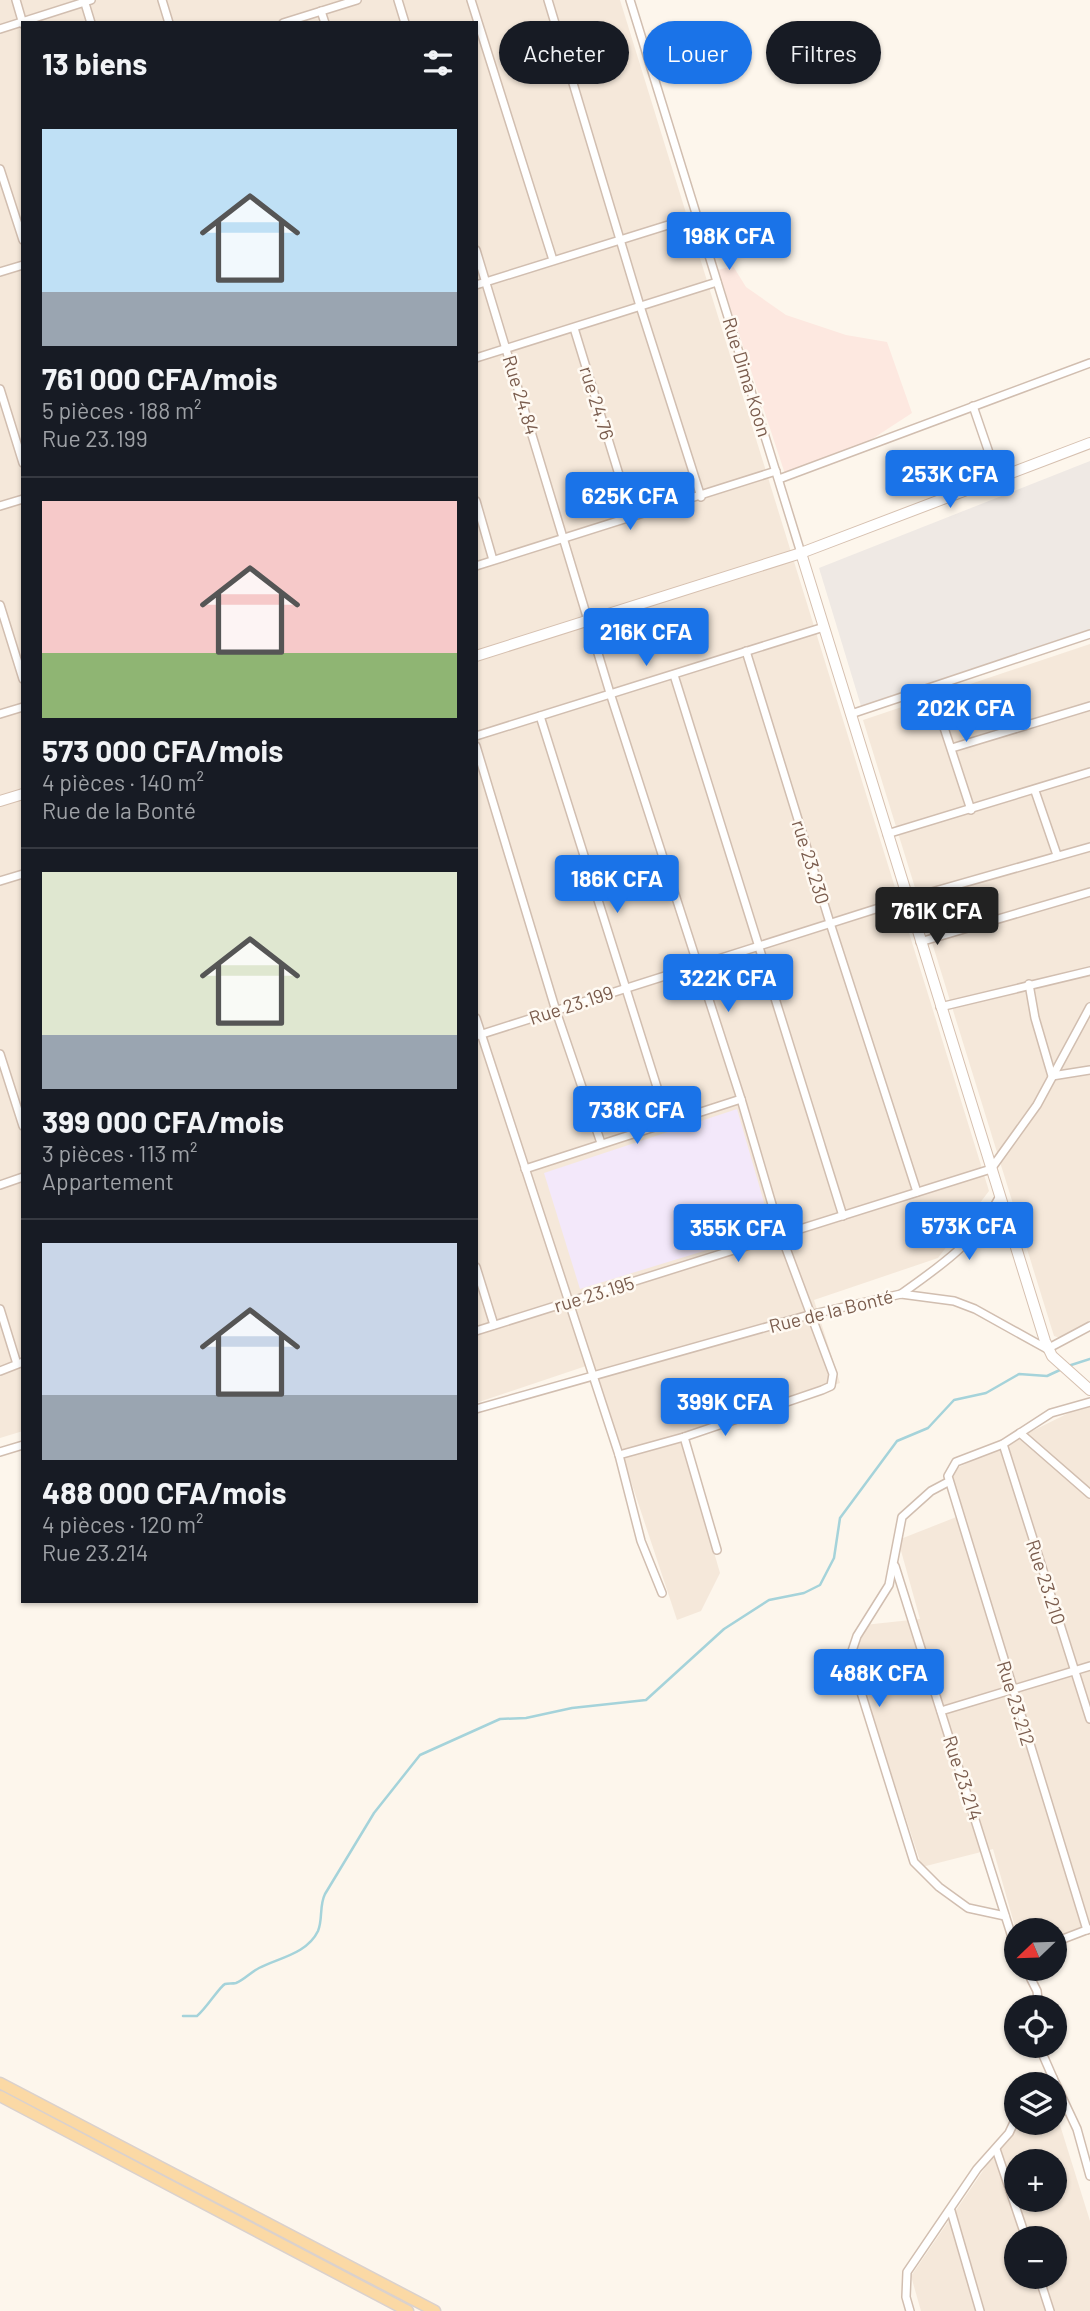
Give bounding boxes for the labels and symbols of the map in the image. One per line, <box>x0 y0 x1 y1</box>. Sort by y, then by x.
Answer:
pin: 198K CFA <box>657 212 801 272</box>
street label: Rue Dima Koon <box>718 314 777 439</box>
street label: Rue 24.84 <box>498 352 544 437</box>
street label: rue 24.76 <box>575 363 620 442</box>
pin: 253K CFA <box>878 450 1022 510</box>
pin: 625K CFA <box>558 472 702 532</box>
pin: 216K CFA <box>574 608 718 668</box>
pin: 202K CFA <box>894 684 1038 744</box>
street label: rue 23.230 <box>788 817 835 907</box>
pin: 186K CFA <box>545 856 689 915</box>
pin: 761K CFA <box>865 888 1009 947</box>
pin: 322K CFA <box>656 954 800 1014</box>
street label: Rue 23.199 <box>526 980 616 1029</box>
pin: 738K CFA <box>565 1086 709 1146</box>
pin: 573K CFA <box>897 1202 1041 1262</box>
pin: 355K CFA <box>666 1204 810 1264</box>
street label: rue 23.195 <box>551 1270 637 1317</box>
street label: Rue de la Bonté <box>766 1284 895 1337</box>
pin: 399K CFA <box>653 1378 797 1438</box>
street label: Rue 23.210 <box>1022 1536 1071 1627</box>
pin: 488K CFA <box>807 1650 951 1709</box>
street label: Rue 23.212 <box>993 1658 1040 1748</box>
street label: Rue 23.214 <box>939 1732 988 1823</box>
north arrow <box>1004 1918 1068 1981</box>

